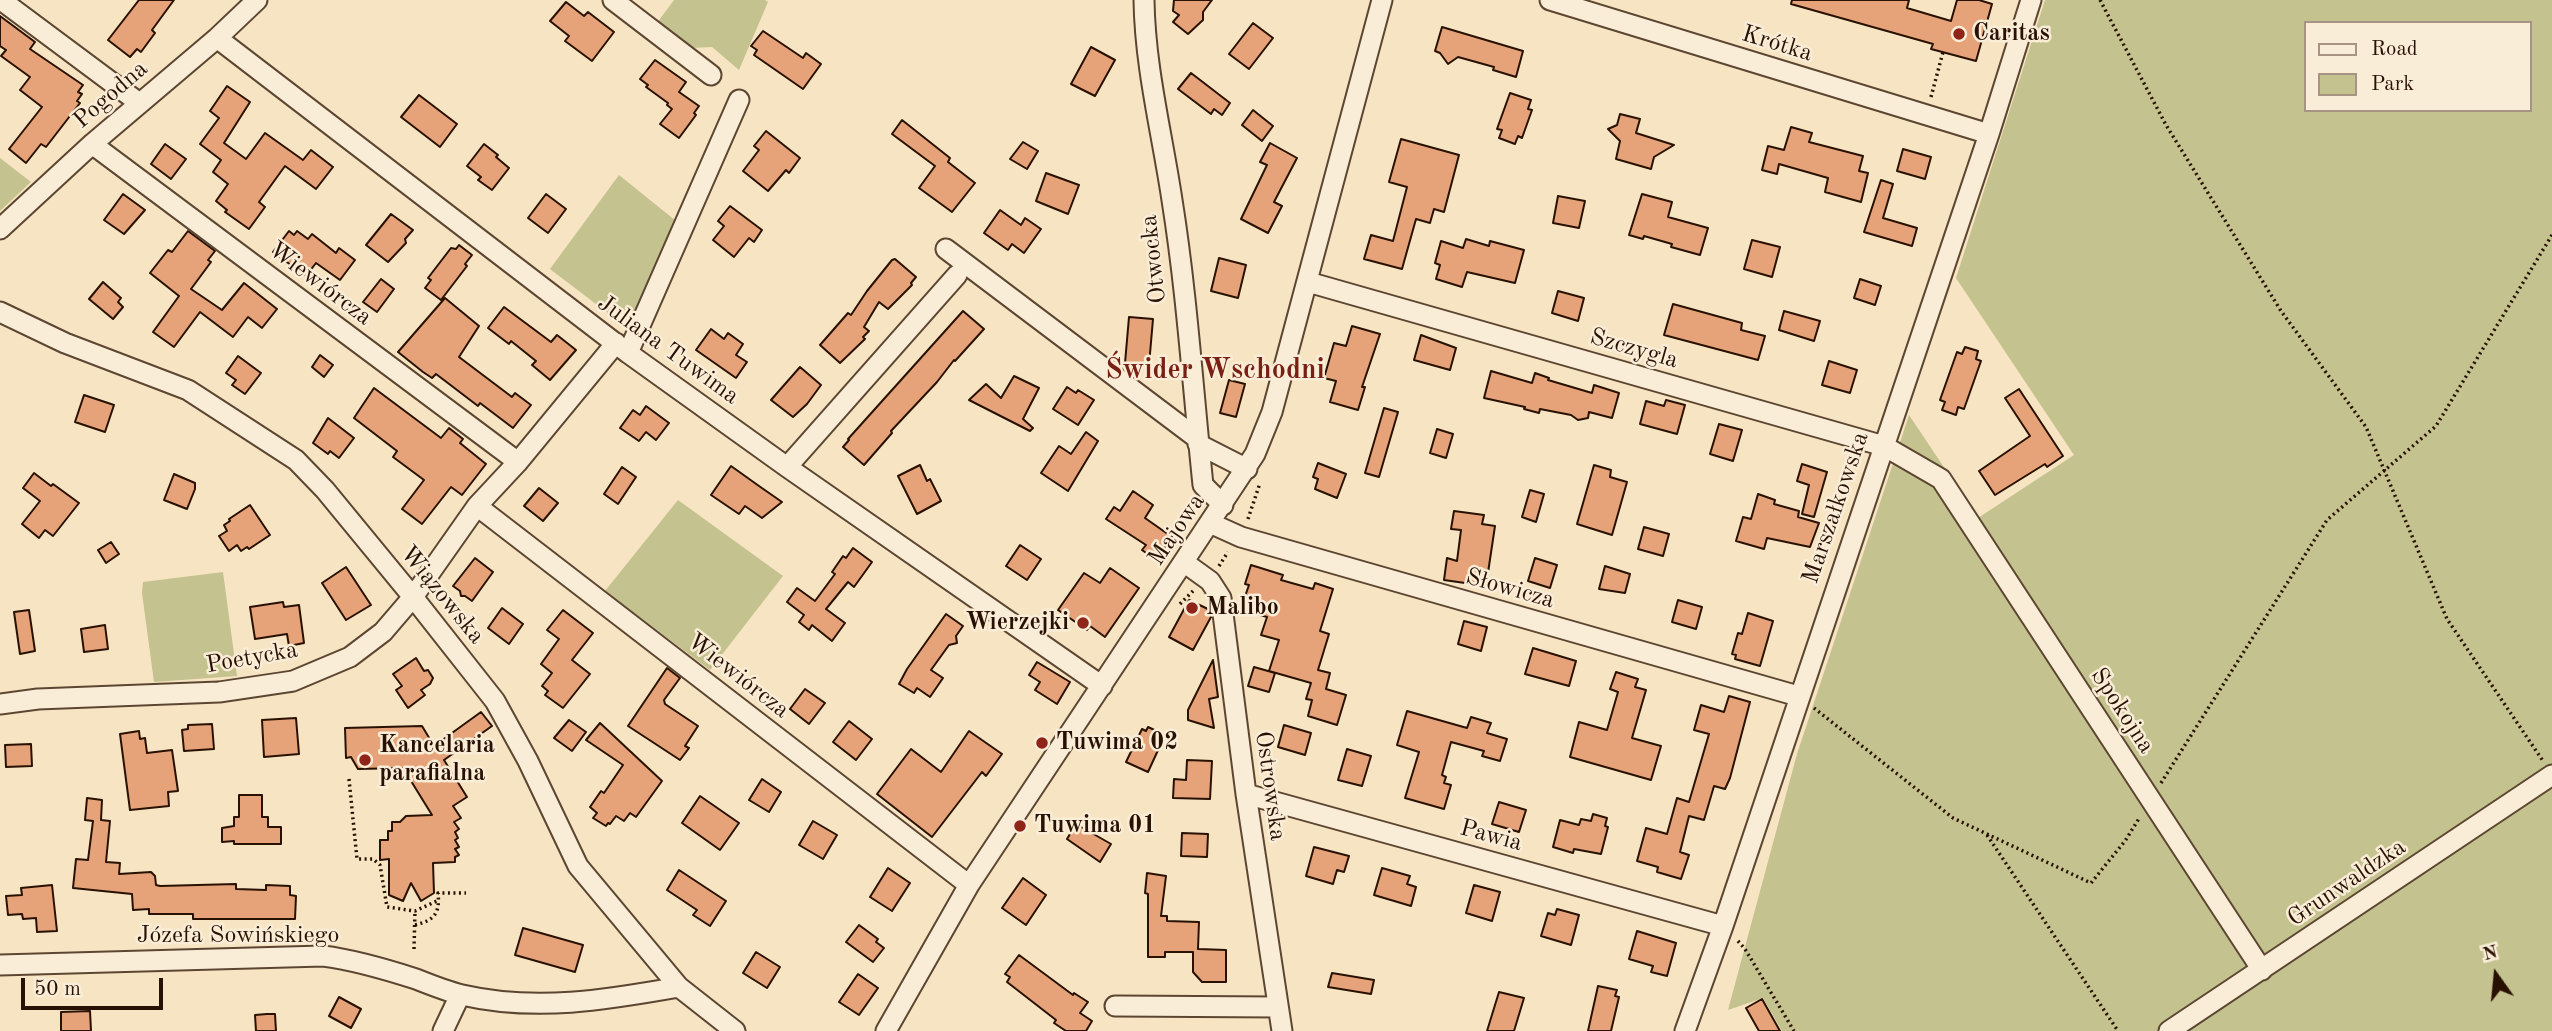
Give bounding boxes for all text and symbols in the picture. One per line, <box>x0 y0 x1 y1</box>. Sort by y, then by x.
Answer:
street label: Krótka <box>1738 20 1816 68</box>
place label: Caritas <box>1973 20 2050 48</box>
legend <box>2304 21 2531 112</box>
marker: Caritas <box>1951 26 1967 42</box>
text: Road <box>2371 39 2418 60</box>
street label: Pogodna <box>68 55 154 135</box>
text: Park <box>2371 74 2414 95</box>
street label: Otwocka <box>1135 213 1173 305</box>
street label: Wiewiórcza <box>263 236 377 332</box>
street label: Juliana Tuwima <box>592 289 744 411</box>
street label: Szczygla <box>1587 323 1681 375</box>
district label: Świder Wschodni <box>1105 354 1325 388</box>
street label: Marszałkowska <box>1797 428 1875 588</box>
street label: Majowa <box>1142 488 1212 572</box>
street label: Wiązowska <box>394 540 490 650</box>
street label: Słowicza <box>1462 563 1558 615</box>
place label: Malibo <box>1206 594 1279 622</box>
marker: Malibo <box>1184 600 1200 616</box>
place label: Wierzejki <box>965 609 1069 637</box>
marker: Wierzejki <box>1075 615 1091 631</box>
street label: Wiewiórcza <box>681 627 795 725</box>
street label: Poetycka <box>204 636 300 680</box>
street label: Spokojna <box>2084 663 2160 759</box>
place label: Tuwima 02 <box>1056 729 1178 757</box>
street label: Ostrowska <box>1248 729 1292 843</box>
place label: Kancelaria parafialna <box>379 732 495 788</box>
marker: Tuwima 02 <box>1034 735 1050 751</box>
marker: Kancelaria parafialna <box>357 752 373 768</box>
place label: Tuwima 01 <box>1034 812 1156 840</box>
street label: Pawia <box>1457 814 1525 858</box>
marker: Tuwima 01 <box>1012 818 1028 834</box>
street label: Grunwaldzka <box>2282 833 2412 933</box>
street label: Józefa Sowińskiego <box>137 922 339 950</box>
north arrow <box>2461 940 2531 1010</box>
text: N <box>2481 943 2500 965</box>
scale bar <box>24 964 166 1008</box>
text: 50 m <box>34 979 81 1000</box>

